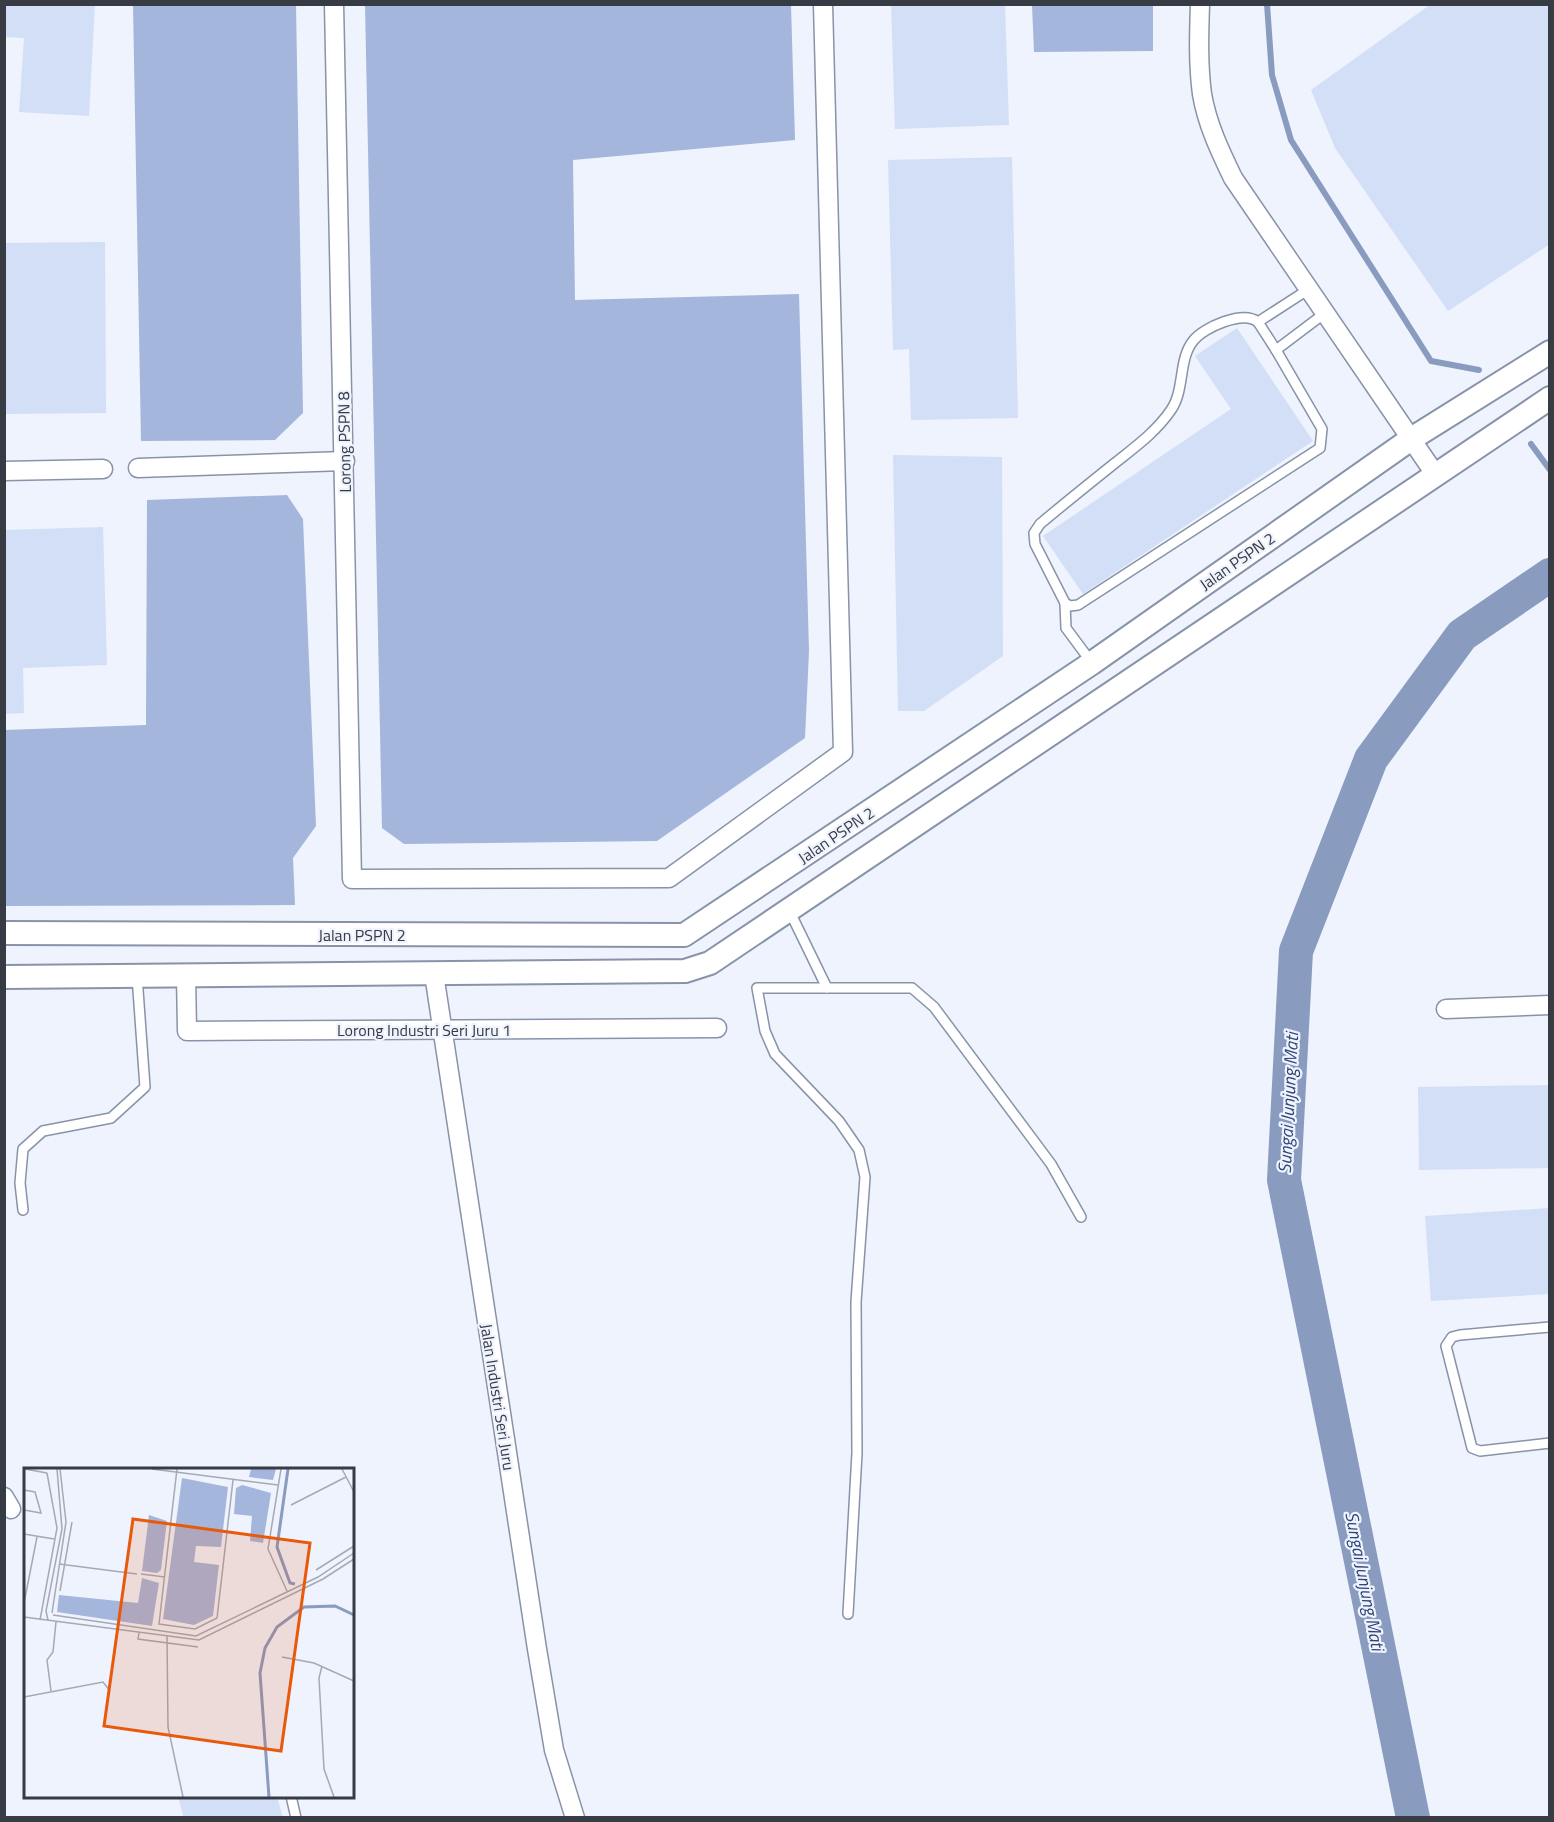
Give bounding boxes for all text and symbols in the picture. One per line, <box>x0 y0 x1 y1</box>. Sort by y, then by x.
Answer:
street label: Lorong PSPN 8 <box>331 391 357 493</box>
street label: Jalan PSPN 2 <box>1194 526 1280 596</box>
street label: Jalan PSPN 2 <box>793 801 879 869</box>
street label: Jalan PSPN 2 <box>318 923 406 947</box>
street label: Lorong Industri Seri Juru 1 <box>337 1018 511 1042</box>
water label: Sungai Junjung Mati <box>1271 1030 1305 1174</box>
street label: Jalan Industri Seri Juru <box>475 1322 521 1472</box>
inset map <box>24 1468 354 1798</box>
water label: Sungai Junjung Mati <box>1338 1509 1392 1655</box>

